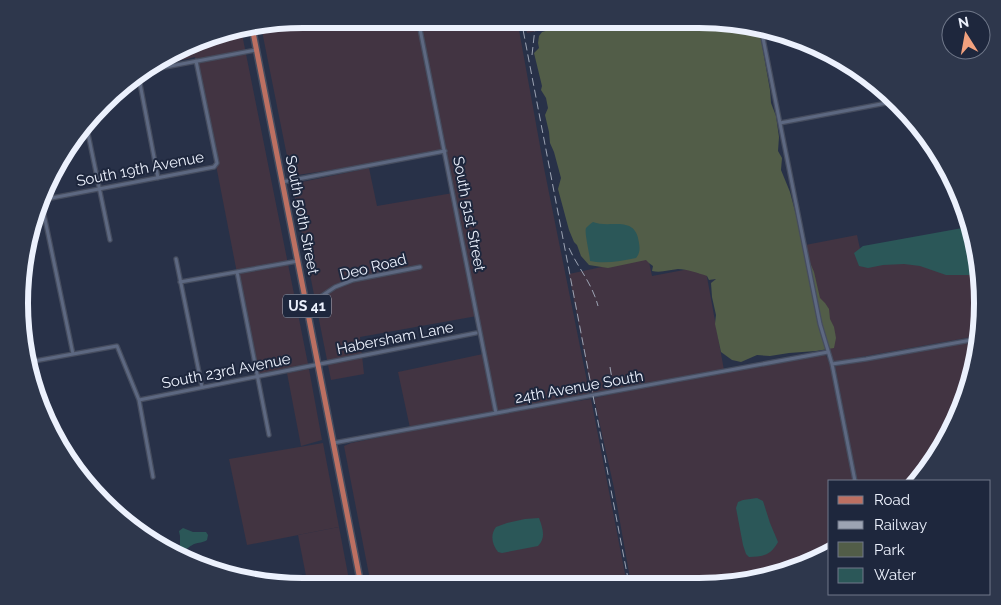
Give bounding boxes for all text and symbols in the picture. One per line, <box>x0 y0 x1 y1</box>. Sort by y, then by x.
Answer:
north arrow <box>941 10 991 60</box>
text: N <box>957 13 970 31</box>
street label: South 19th Avenue <box>75 148 205 190</box>
street label: South 50th Street <box>282 154 322 276</box>
street label: South 51st Street <box>449 155 489 273</box>
street label: Deo Road <box>338 250 408 284</box>
road number: US 41 <box>283 294 331 318</box>
street label: Habersham Lane <box>335 318 455 358</box>
street label: South 23rd Avenue <box>160 350 292 392</box>
street label: 24th Avenue South <box>513 367 645 407</box>
legend <box>828 480 991 595</box>
text: Road <box>874 491 910 509</box>
text: Railway <box>874 516 927 534</box>
text: Park <box>874 541 905 559</box>
text: Water <box>874 566 917 584</box>

